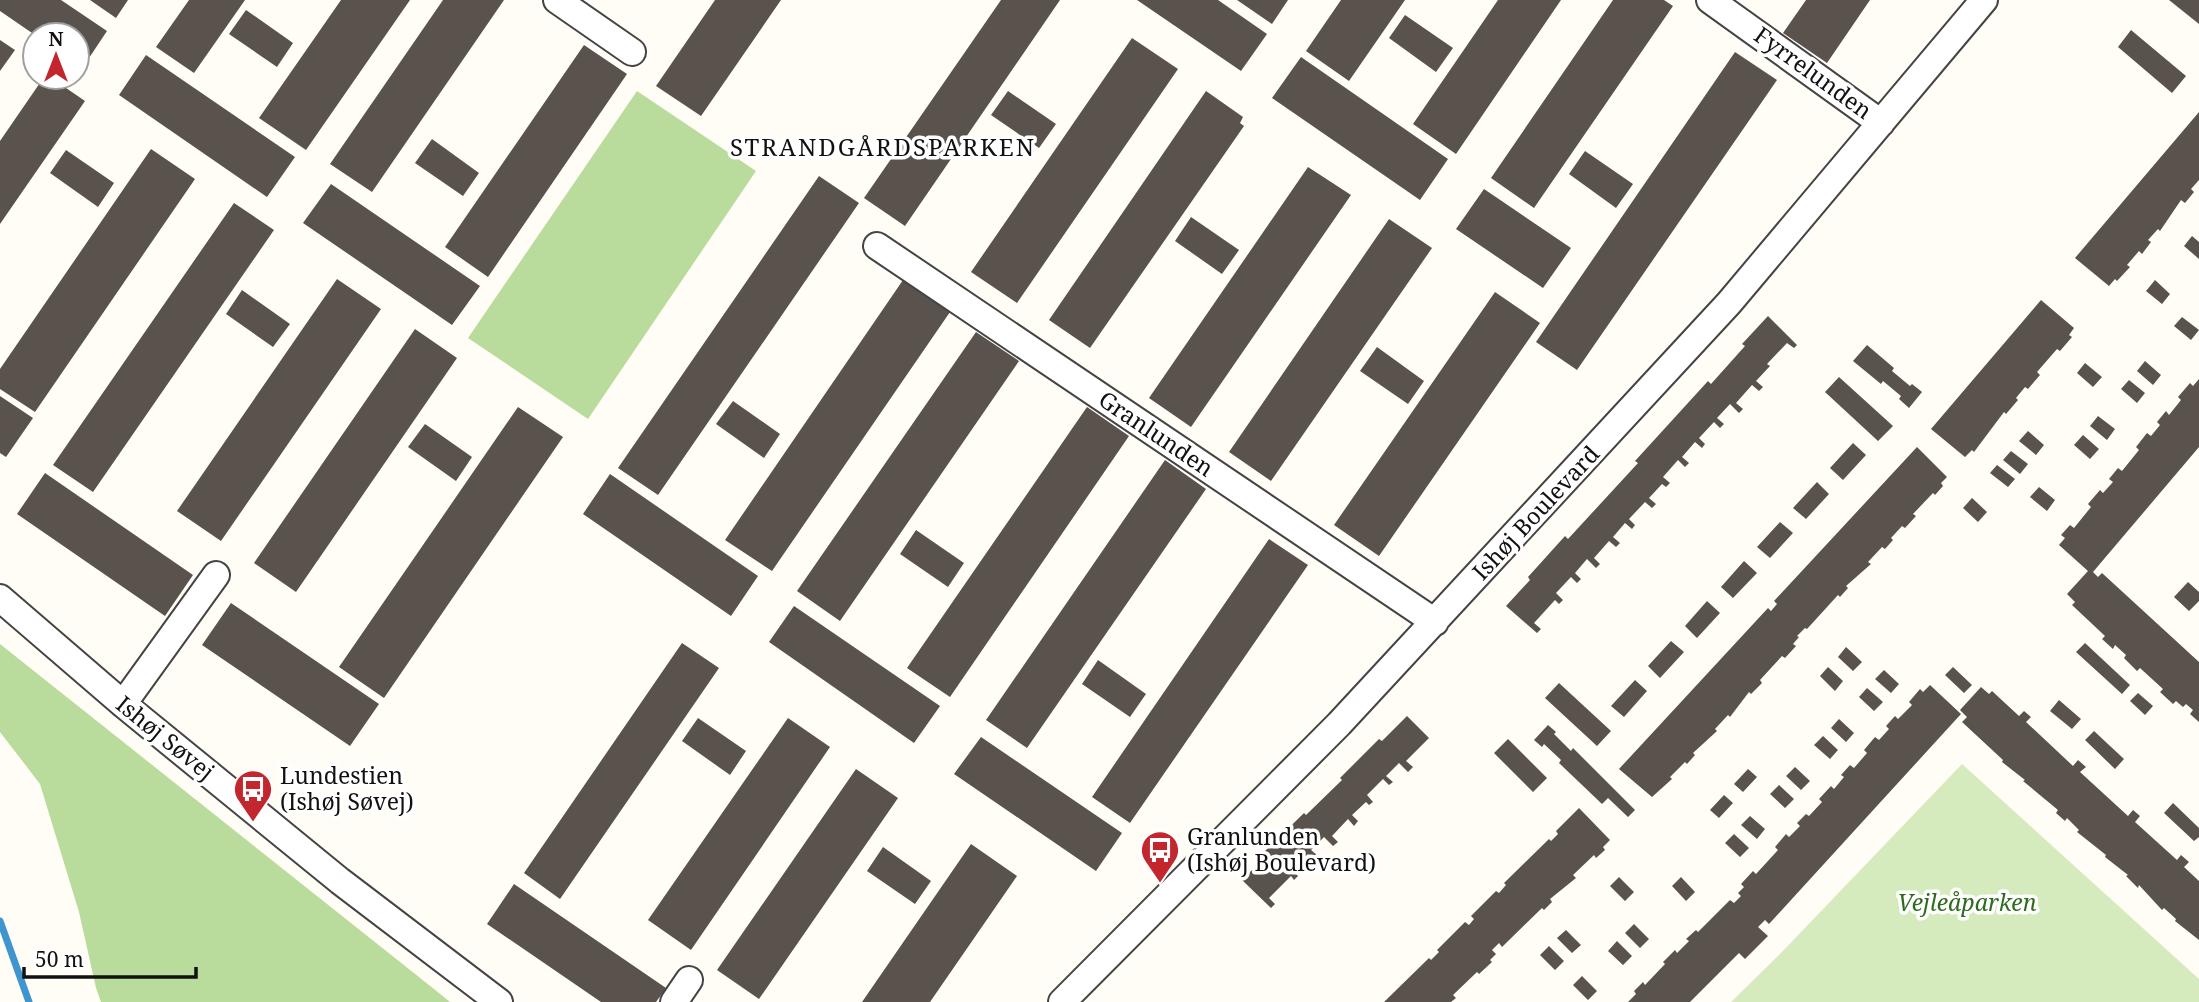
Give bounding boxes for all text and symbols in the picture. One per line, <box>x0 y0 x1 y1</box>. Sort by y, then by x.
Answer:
street label: Fyrrelunden <box>1748 19 1879 126</box>
north arrow <box>21 21 91 91</box>
text: N <box>49 26 64 52</box>
district label: STRANDGÅRDSPARKEN <box>730 130 1036 163</box>
street label: Granlunden <box>1093 383 1221 484</box>
street label: Ishøj Boulevard <box>1465 438 1606 587</box>
street label: Ishøj Søvej <box>110 688 222 787</box>
place label: Lundestien (Ishøj Søvej) <box>280 759 414 817</box>
bus stop icon: Lundestien (Ishøj Søvej) <box>232 768 274 823</box>
place label: Granlunden (Ishøj Boulevard) <box>1187 820 1376 878</box>
bus stop icon: Granlunden (Ishøj Boulevard) <box>1139 829 1181 884</box>
park label: Vejleåparken <box>1898 886 2037 918</box>
scale bar <box>24 936 196 980</box>
text: 50 m <box>35 945 84 973</box>

